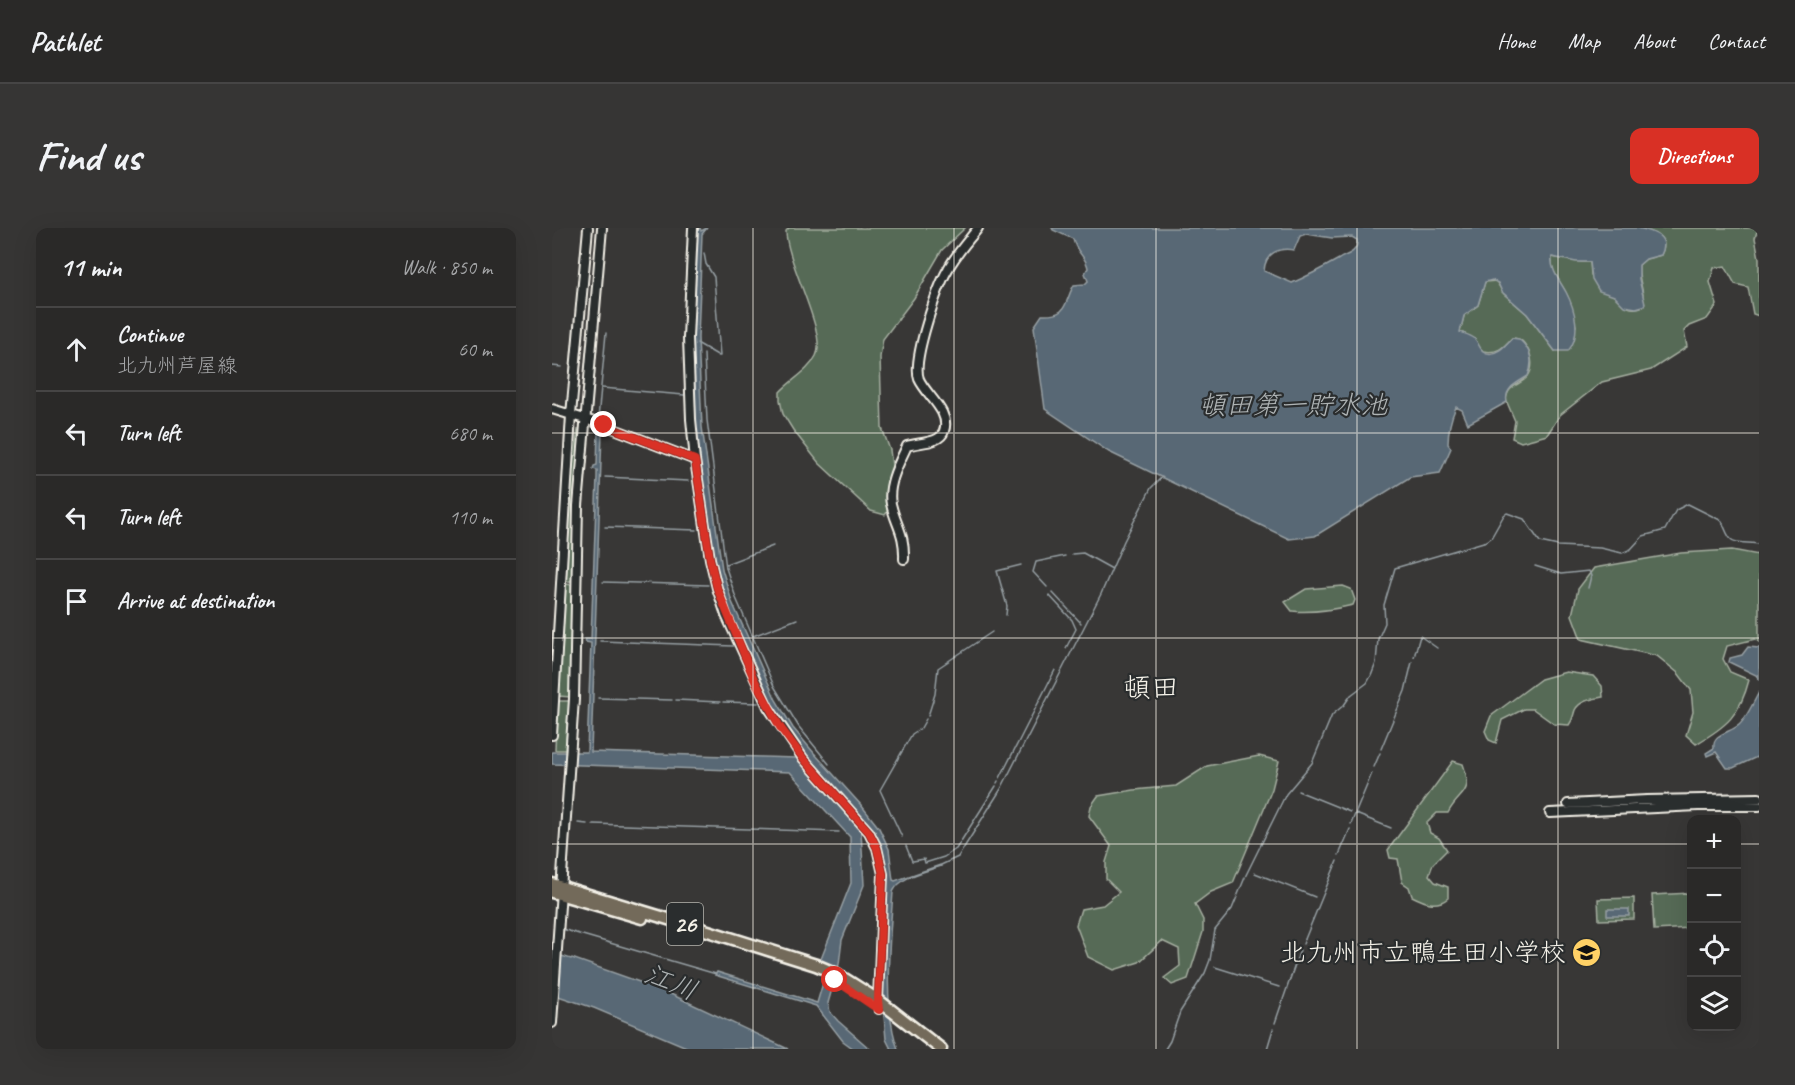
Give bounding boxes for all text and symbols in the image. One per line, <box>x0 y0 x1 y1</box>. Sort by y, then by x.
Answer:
text: Pathlet <box>30 24 100 59</box>
text: Home <box>1497 28 1535 54</box>
text: Map <box>1568 28 1600 54</box>
text: About <box>1633 28 1675 54</box>
text: Contact <box>1708 28 1765 54</box>
button: Directions <box>1630 128 1759 184</box>
text: Find us <box>36 130 141 183</box>
text: 11 min <box>60 251 122 284</box>
text: Walk · 850 m <box>402 255 492 280</box>
text: Continue <box>117 321 183 349</box>
icon: ahead <box>60 333 93 366</box>
text: 60 m <box>458 337 492 362</box>
text: 北九州芦屋線 <box>117 353 237 378</box>
water label: 頓田第一貯水池 <box>1199 388 1388 422</box>
route end <box>590 411 616 437</box>
icon: left <box>60 417 93 450</box>
text: Turn left <box>117 419 181 447</box>
text: 680 m <box>449 421 492 446</box>
icon: left <box>60 501 93 534</box>
text: Turn left <box>117 503 181 531</box>
text: 110 m <box>449 505 492 530</box>
icon: arrive <box>60 585 93 618</box>
text: Arrive at destination <box>117 587 274 615</box>
district label: 頓田 <box>1123 670 1179 705</box>
map controls <box>1687 815 1741 1031</box>
button: + <box>1687 815 1741 869</box>
button: − <box>1687 869 1741 923</box>
road number: 26 <box>667 903 703 945</box>
button: locate <box>1687 923 1741 977</box>
place label: 北九州市立鴨生田小学校 <box>1280 936 1566 969</box>
school or university icon: 北九州市立鴨生田小学校 <box>1571 936 1603 968</box>
water label: 江川 <box>640 956 702 1008</box>
route start <box>821 966 847 992</box>
button: layers <box>1687 977 1741 1031</box>

